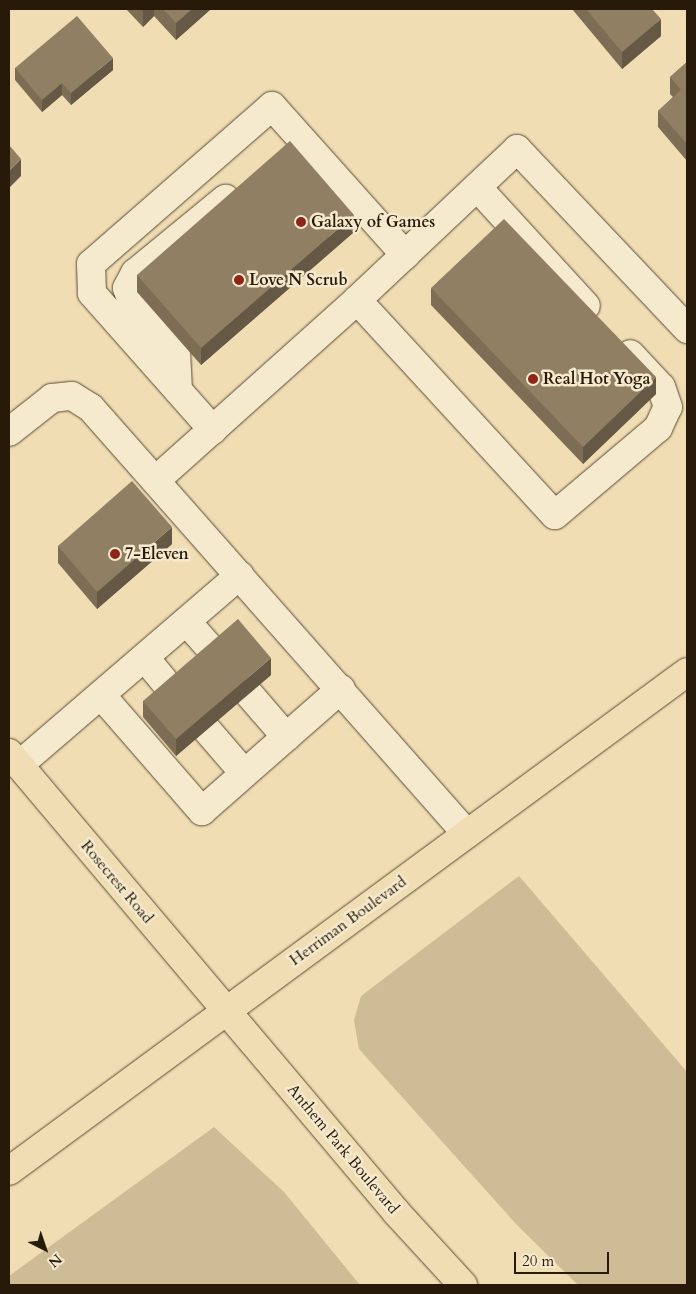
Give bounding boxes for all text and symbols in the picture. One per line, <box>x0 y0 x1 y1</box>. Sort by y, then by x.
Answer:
place label: Galaxy of Games <box>311 212 435 232</box>
marker: Galaxy of Games <box>295 216 307 228</box>
place label: Love N Scrub <box>249 270 348 290</box>
marker: Love N Scrub <box>233 274 245 286</box>
place label: Real Hot Yoga <box>543 369 650 389</box>
marker: Real Hot Yoga <box>527 373 539 385</box>
place label: 7-Eleven <box>125 544 189 564</box>
marker: 7-Eleven <box>109 548 121 560</box>
street label: Rosecrest Road <box>77 837 157 927</box>
street label: Herriman Boulevard <box>286 872 410 970</box>
street label: Anthem Park Boulevard <box>283 1080 403 1218</box>
north arrow <box>20 1224 70 1274</box>
scale bar <box>516 1242 611 1274</box>
text: N <box>44 1250 66 1272</box>
text: 20 m <box>522 1251 554 1271</box>

